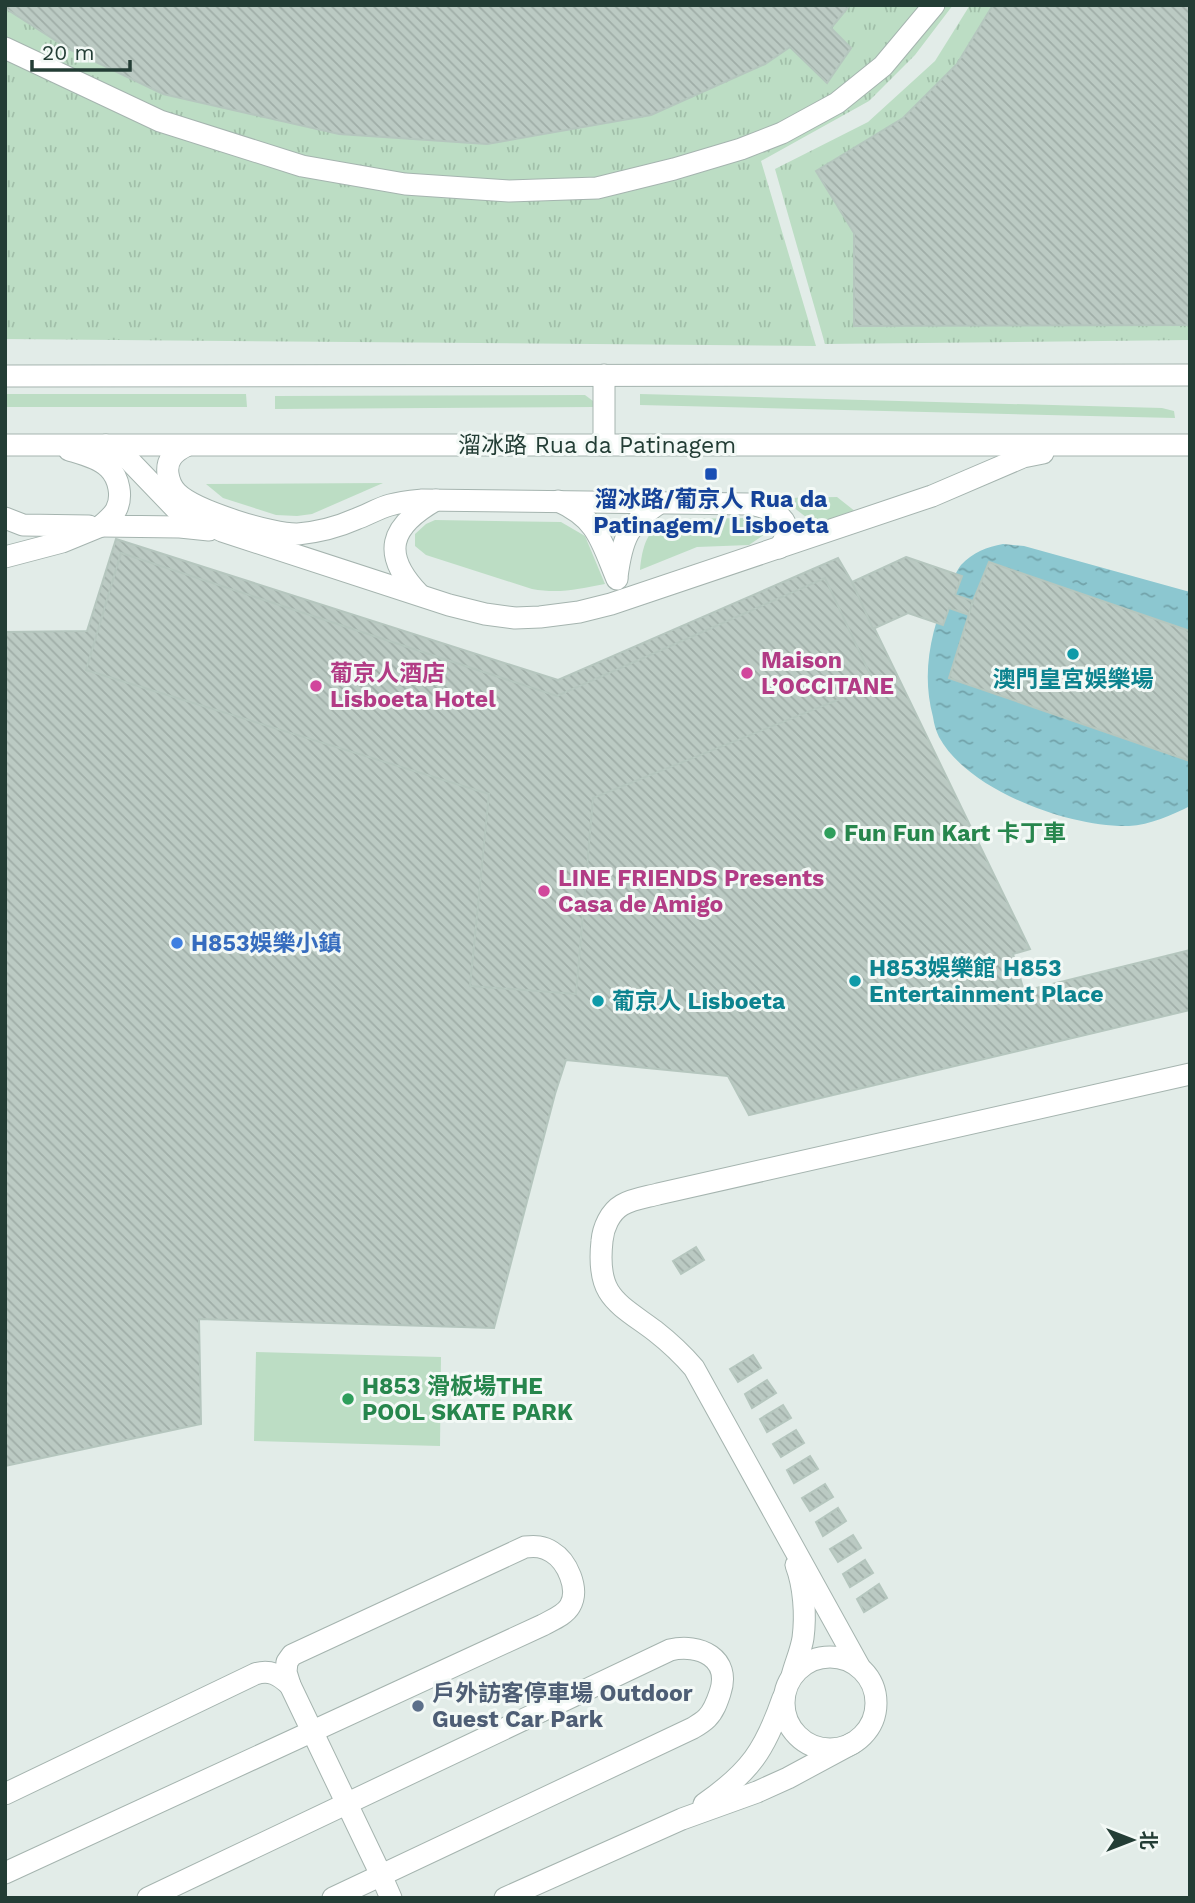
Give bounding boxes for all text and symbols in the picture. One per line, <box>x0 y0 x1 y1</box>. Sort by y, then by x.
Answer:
scale bar <box>32 28 130 72</box>
text: 20 m <box>42 40 94 65</box>
street label: 溜冰路 Rua da Patinagem <box>458 432 736 459</box>
marker: 溜冰路/葡京人 Rua da Patinagem/ Lisboeta <box>703 466 719 482</box>
place label: 溜冰路/葡京人 Rua da Patinagem/ Lisboeta <box>593 486 829 539</box>
marker: 澳門皇宮娛樂場 <box>1065 646 1081 662</box>
place label: Maison L’OCCITANE <box>761 647 894 700</box>
place label: 葡京人酒店 Lisboeta Hotel <box>330 660 496 713</box>
marker: Maison L’OCCITANE <box>739 665 755 681</box>
place label: 澳門皇宮娛樂場 <box>993 666 1154 693</box>
marker: 葡京人酒店 Lisboeta Hotel <box>308 678 324 694</box>
place label: Fun Fun Kart 卡丁車 <box>844 820 1066 847</box>
marker: Fun Fun Kart 卡丁車 <box>822 825 838 841</box>
place label: LINE FRIENDS Presents Casa de Amigo <box>558 865 824 918</box>
marker: LINE FRIENDS Presents Casa de Amigo <box>536 883 552 899</box>
place label: H853娛樂小鎮 <box>191 930 342 957</box>
marker: H853娛樂小鎮 <box>169 935 185 951</box>
place label: H853娛樂館 H853 Entertainment Place <box>869 955 1104 1008</box>
marker: H853娛樂館 H853 Entertainment Place <box>847 973 863 989</box>
place label: 葡京人 Lisboeta <box>612 988 786 1015</box>
marker: 葡京人 Lisboeta <box>590 993 606 1009</box>
place label: H853 滑板場THE POOL SKATE PARK <box>362 1373 573 1426</box>
marker: H853 滑板場THE POOL SKATE PARK <box>340 1391 356 1407</box>
place label: 戶外訪客停車場 Outdoor Guest Car Park <box>432 1680 693 1733</box>
marker: 戶外訪客停車場 Outdoor Guest Car Park <box>410 1698 426 1714</box>
north arrow <box>1097 1805 1167 1875</box>
text: 北 <box>1137 1830 1160 1850</box>

